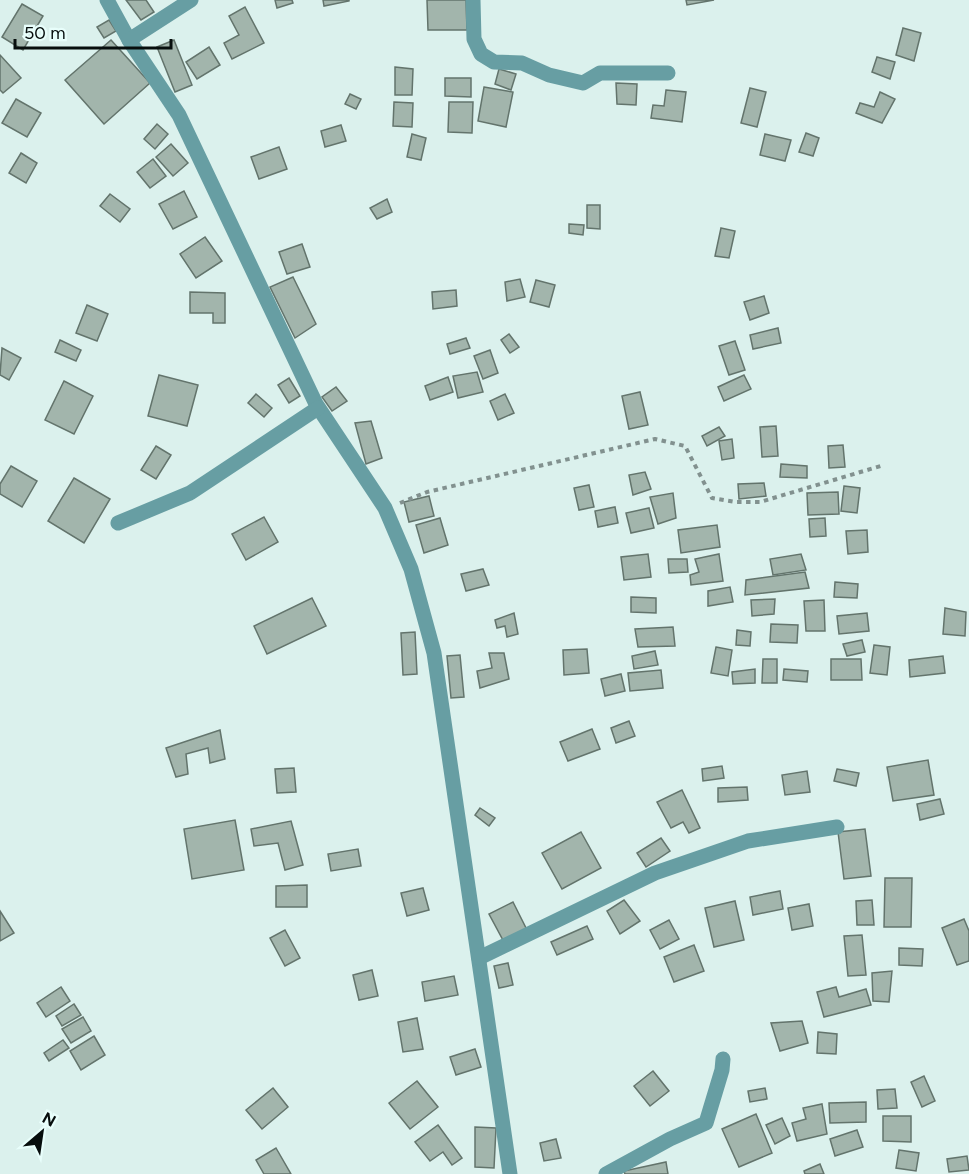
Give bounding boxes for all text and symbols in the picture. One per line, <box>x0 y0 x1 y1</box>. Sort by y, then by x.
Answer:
scale bar <box>15 12 171 50</box>
text: 50 m <box>24 22 66 44</box>
north arrow <box>12 1102 72 1162</box>
text: N <box>39 1108 59 1131</box>

